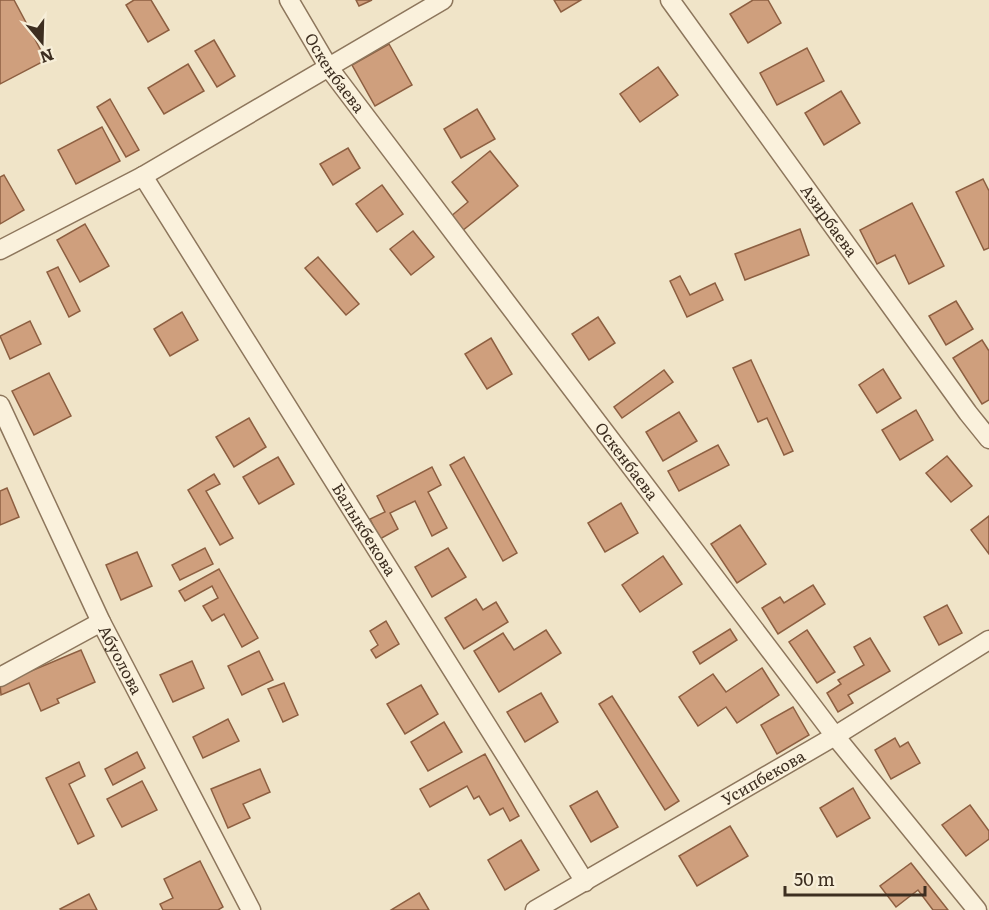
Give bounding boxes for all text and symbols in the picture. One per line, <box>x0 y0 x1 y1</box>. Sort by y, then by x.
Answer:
north arrow <box>12 12 72 72</box>
street label: Оскенбаева <box>300 28 372 117</box>
text: N <box>37 44 57 71</box>
street label: Азирбаева <box>796 179 865 261</box>
street label: Оскенбаева <box>590 416 665 505</box>
street label: Балыкбекова <box>327 478 404 580</box>
street label: Абуолова <box>94 620 150 699</box>
street label: Усипбекова <box>717 743 810 810</box>
scale bar <box>785 859 924 897</box>
text: 50 m <box>794 865 835 892</box>

